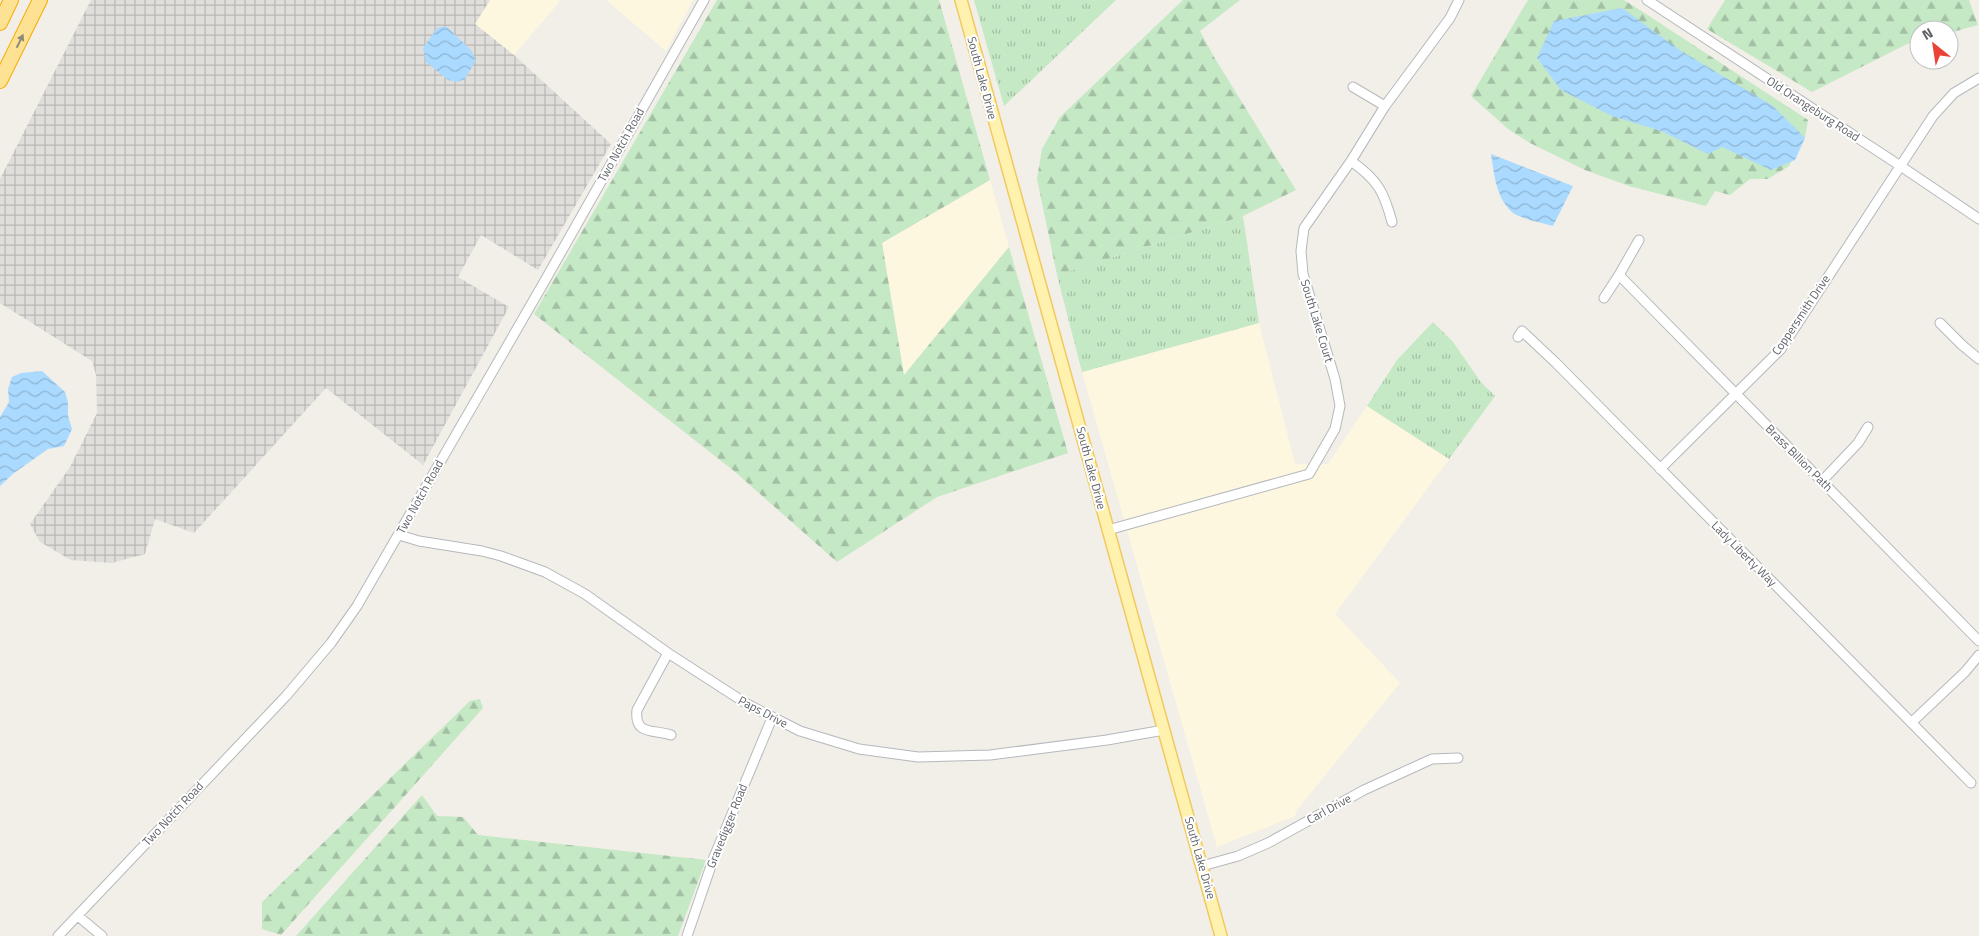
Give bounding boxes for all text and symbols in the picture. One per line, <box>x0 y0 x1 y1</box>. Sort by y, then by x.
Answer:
north arrow <box>1909 20 1959 70</box>
text: N <box>1918 22 1937 45</box>
one-way arrow <box>16 33 24 48</box>
street label: South Lake Drive <box>962 34 1003 121</box>
street label: Old Orangeburg Road <box>1763 71 1864 146</box>
street label: Two Notch Road <box>592 104 649 185</box>
street label: Coppersmith Drive <box>1767 271 1835 359</box>
street label: South Lake Court <box>1296 277 1339 366</box>
street label: Brass Billion Path <box>1761 420 1837 496</box>
street label: South Lake Drive <box>1071 424 1112 511</box>
street label: Two Notch Road <box>391 456 448 537</box>
street label: Lady Liberty Way <box>1707 516 1782 591</box>
street label: Paps Drive <box>735 691 791 733</box>
street label: Two Notch Road <box>138 777 208 850</box>
street label: Gravedigger Road <box>701 781 752 871</box>
street label: Carl Drive <box>1303 789 1355 829</box>
street label: South Lake Drive <box>1180 814 1221 901</box>

